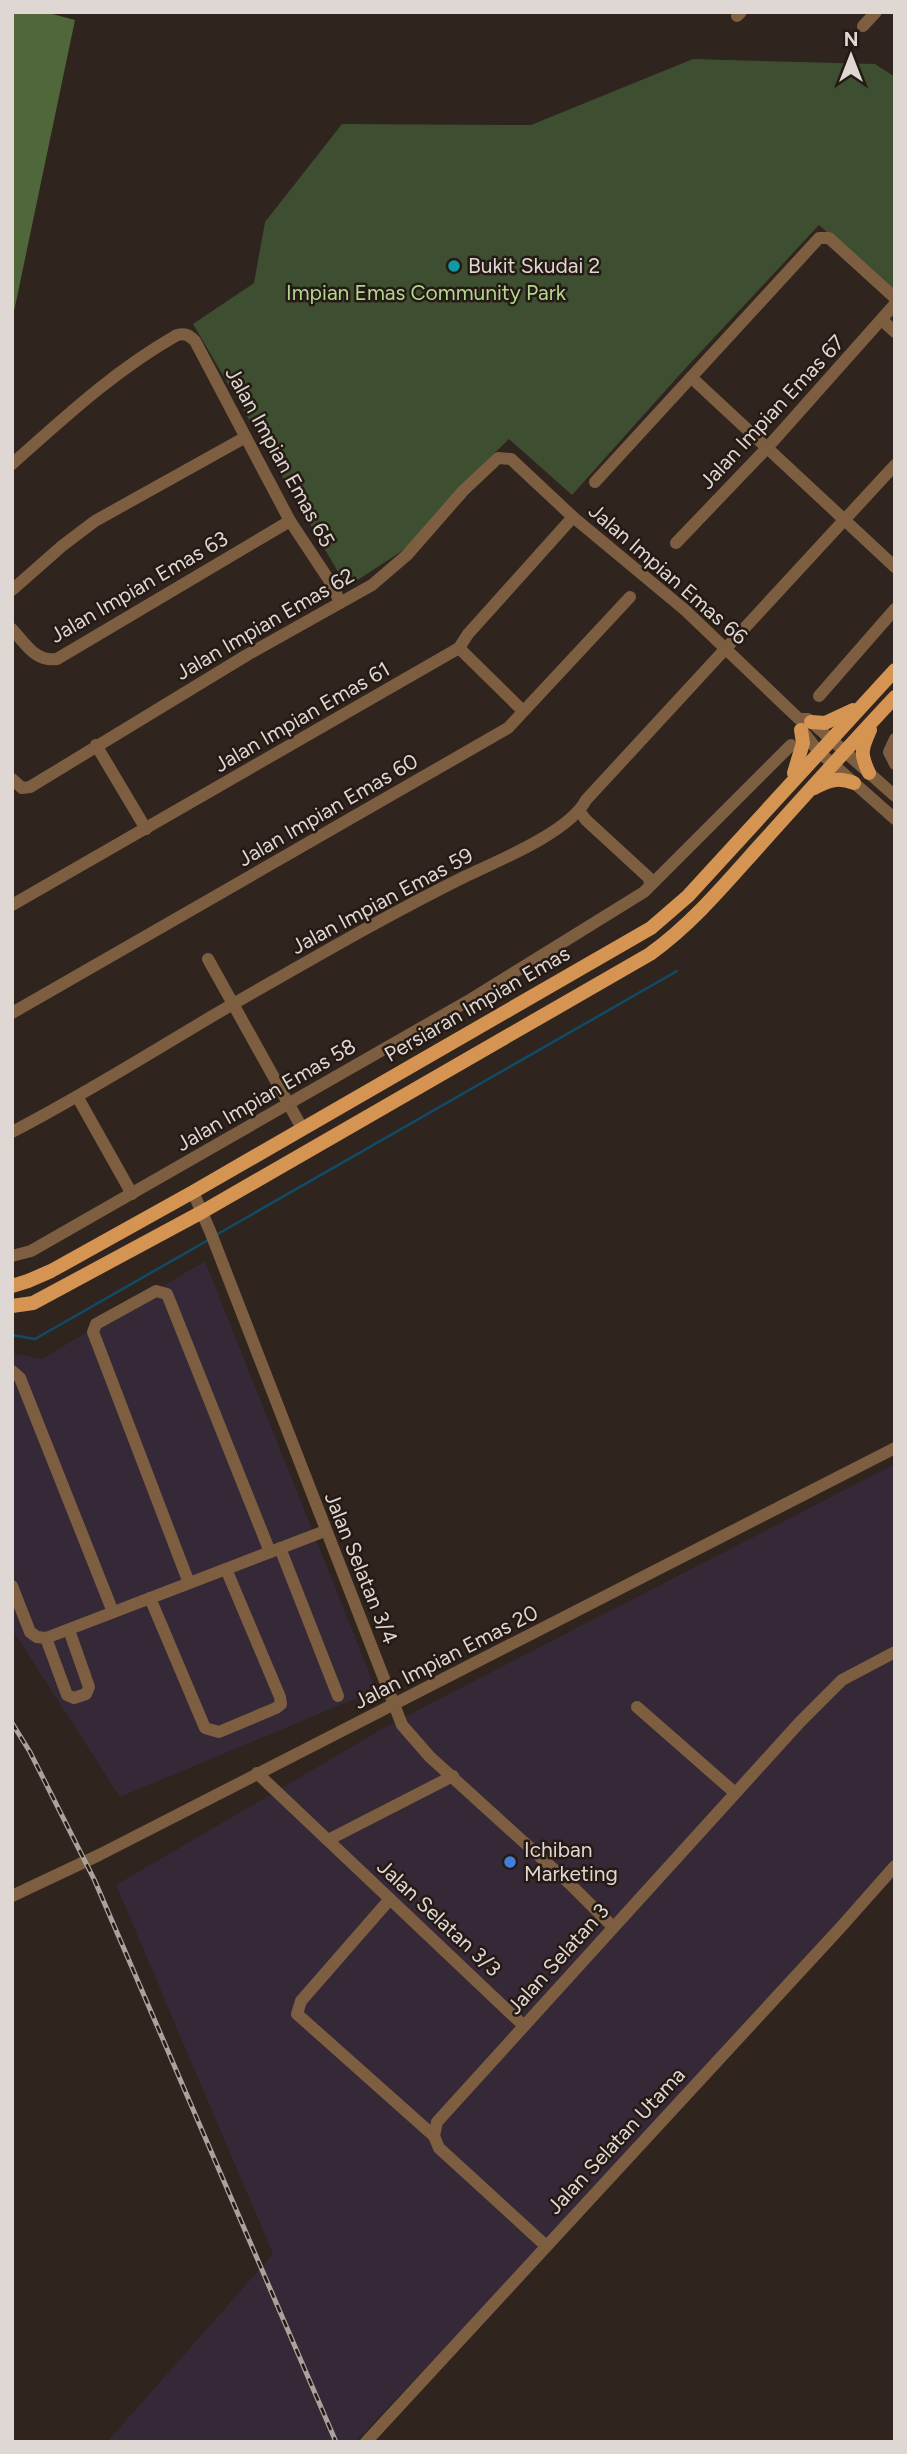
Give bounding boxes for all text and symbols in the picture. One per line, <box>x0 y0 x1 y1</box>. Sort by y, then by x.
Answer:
north arrow <box>816 21 886 91</box>
text: N <box>844 28 858 51</box>
place label: Bukit Skudai 2 <box>468 253 600 278</box>
marker: Bukit Skudai 2 <box>446 258 462 274</box>
park label: Impian Emas Community Park <box>286 280 567 305</box>
street label: Jalan Impian Emas 67 <box>694 329 849 494</box>
street label: Jalan Impian Emas 65 <box>220 362 340 551</box>
street label: Jalan Impian Emas 66 <box>584 498 753 649</box>
street label: Jalan Impian Emas 63 <box>45 525 232 648</box>
street label: Jalan Impian Emas 62 <box>171 562 358 685</box>
street label: Jalan Impian Emas 61 <box>209 656 394 777</box>
street label: Jalan Impian Emas 60 <box>233 748 422 871</box>
street label: Jalan Impian Emas 59 <box>287 842 477 959</box>
street label: Persiaran Impian Emas <box>380 940 574 1067</box>
street label: Jalan Impian Emas 58 <box>172 1033 360 1156</box>
street label: Jalan Selatan 3/4 <box>320 1488 403 1647</box>
street label: Jalan Impian Emas 20 <box>349 1599 542 1714</box>
place label: Ichiban Marketing <box>524 1837 618 1886</box>
street label: Jalan Selatan 3/3 <box>372 1854 506 1981</box>
marker: Ichiban Marketing <box>502 1854 518 1870</box>
street label: Jalan Selatan 3 <box>501 1898 614 2019</box>
street label: Jalan Selatan Utama <box>541 2062 690 2219</box>

